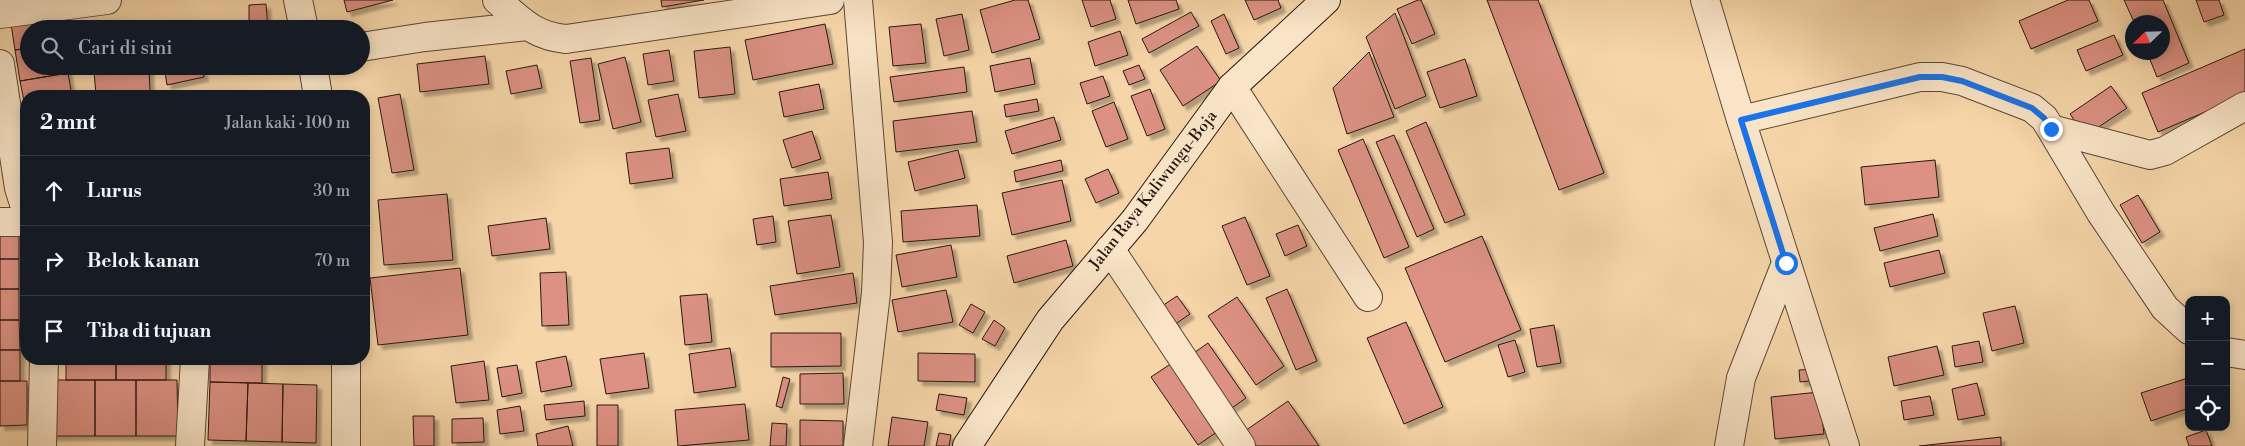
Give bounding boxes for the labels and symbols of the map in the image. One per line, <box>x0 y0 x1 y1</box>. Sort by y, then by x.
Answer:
north arrow <box>2125 15 2170 60</box>
street label: Jalan Raya Kaliwungu-Boja <box>1084 106 1222 274</box>
route end <box>2040 118 2063 141</box>
route start <box>1775 252 1798 275</box>

